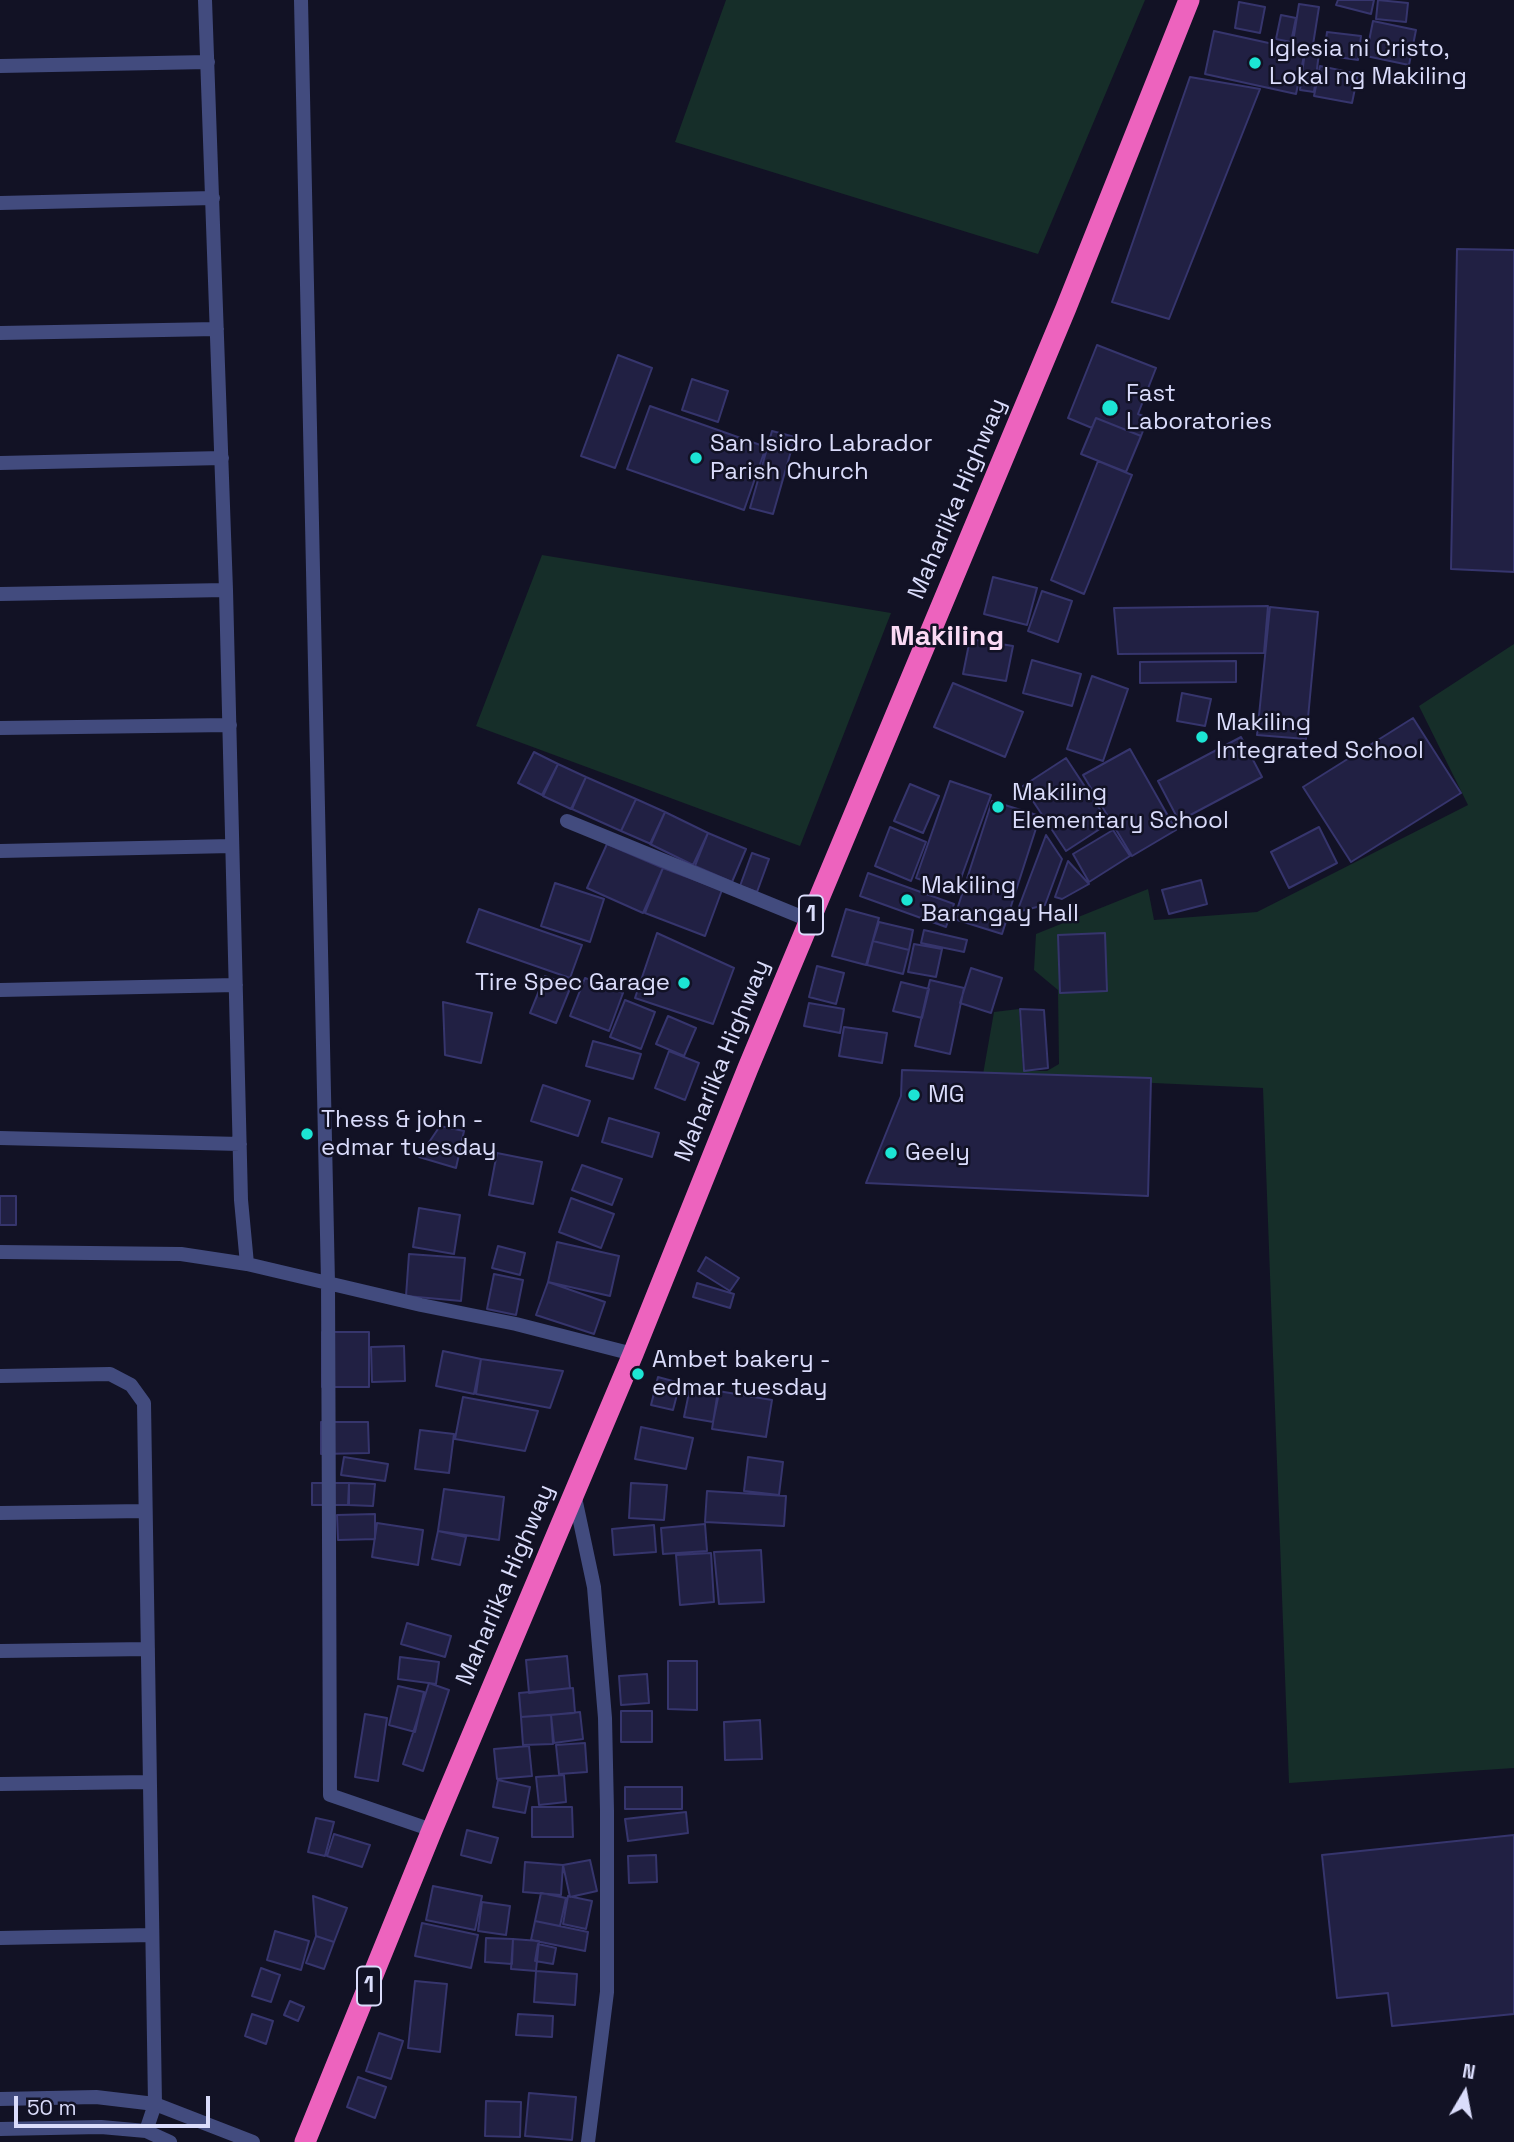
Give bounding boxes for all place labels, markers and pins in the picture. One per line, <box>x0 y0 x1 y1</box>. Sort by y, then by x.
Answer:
place label: Iglesia ni Cristo, Lokal ng Makiling <box>1269 35 1467 91</box>
marker: Iglesia ni Cristo, Lokal ng Makiling <box>1247 55 1263 71</box>
place label: Fast Laboratories <box>1126 380 1272 436</box>
marker: Fast Laboratories <box>1100 398 1120 418</box>
place label: San Isidro Labrador Parish Church <box>710 430 933 486</box>
marker: San Isidro Labrador Parish Church <box>688 450 704 466</box>
place label: Makiling Integrated School <box>1216 709 1424 765</box>
marker: Makiling Integrated School <box>1194 729 1210 745</box>
place label: Makiling Elementary School <box>1012 779 1229 835</box>
marker: Makiling Elementary School <box>990 799 1006 815</box>
place label: Makiling Barangay Hall <box>921 872 1079 928</box>
marker: Makiling Barangay Hall <box>899 892 915 908</box>
place label: Tire Spec Garage <box>475 969 670 997</box>
marker: Tire Spec Garage <box>676 975 692 991</box>
place label: MG <box>928 1081 965 1109</box>
marker: MG <box>906 1087 922 1103</box>
place label: Thess & john - edmar tuesday <box>321 1106 497 1162</box>
marker: Thess & john - edmar tuesday <box>299 1126 315 1142</box>
place label: Geely <box>905 1139 970 1167</box>
marker: Geely <box>883 1145 899 1161</box>
place label: Ambet bakery - edmar tuesday <box>652 1346 831 1402</box>
marker: Ambet bakery - edmar tuesday <box>630 1366 646 1382</box>

